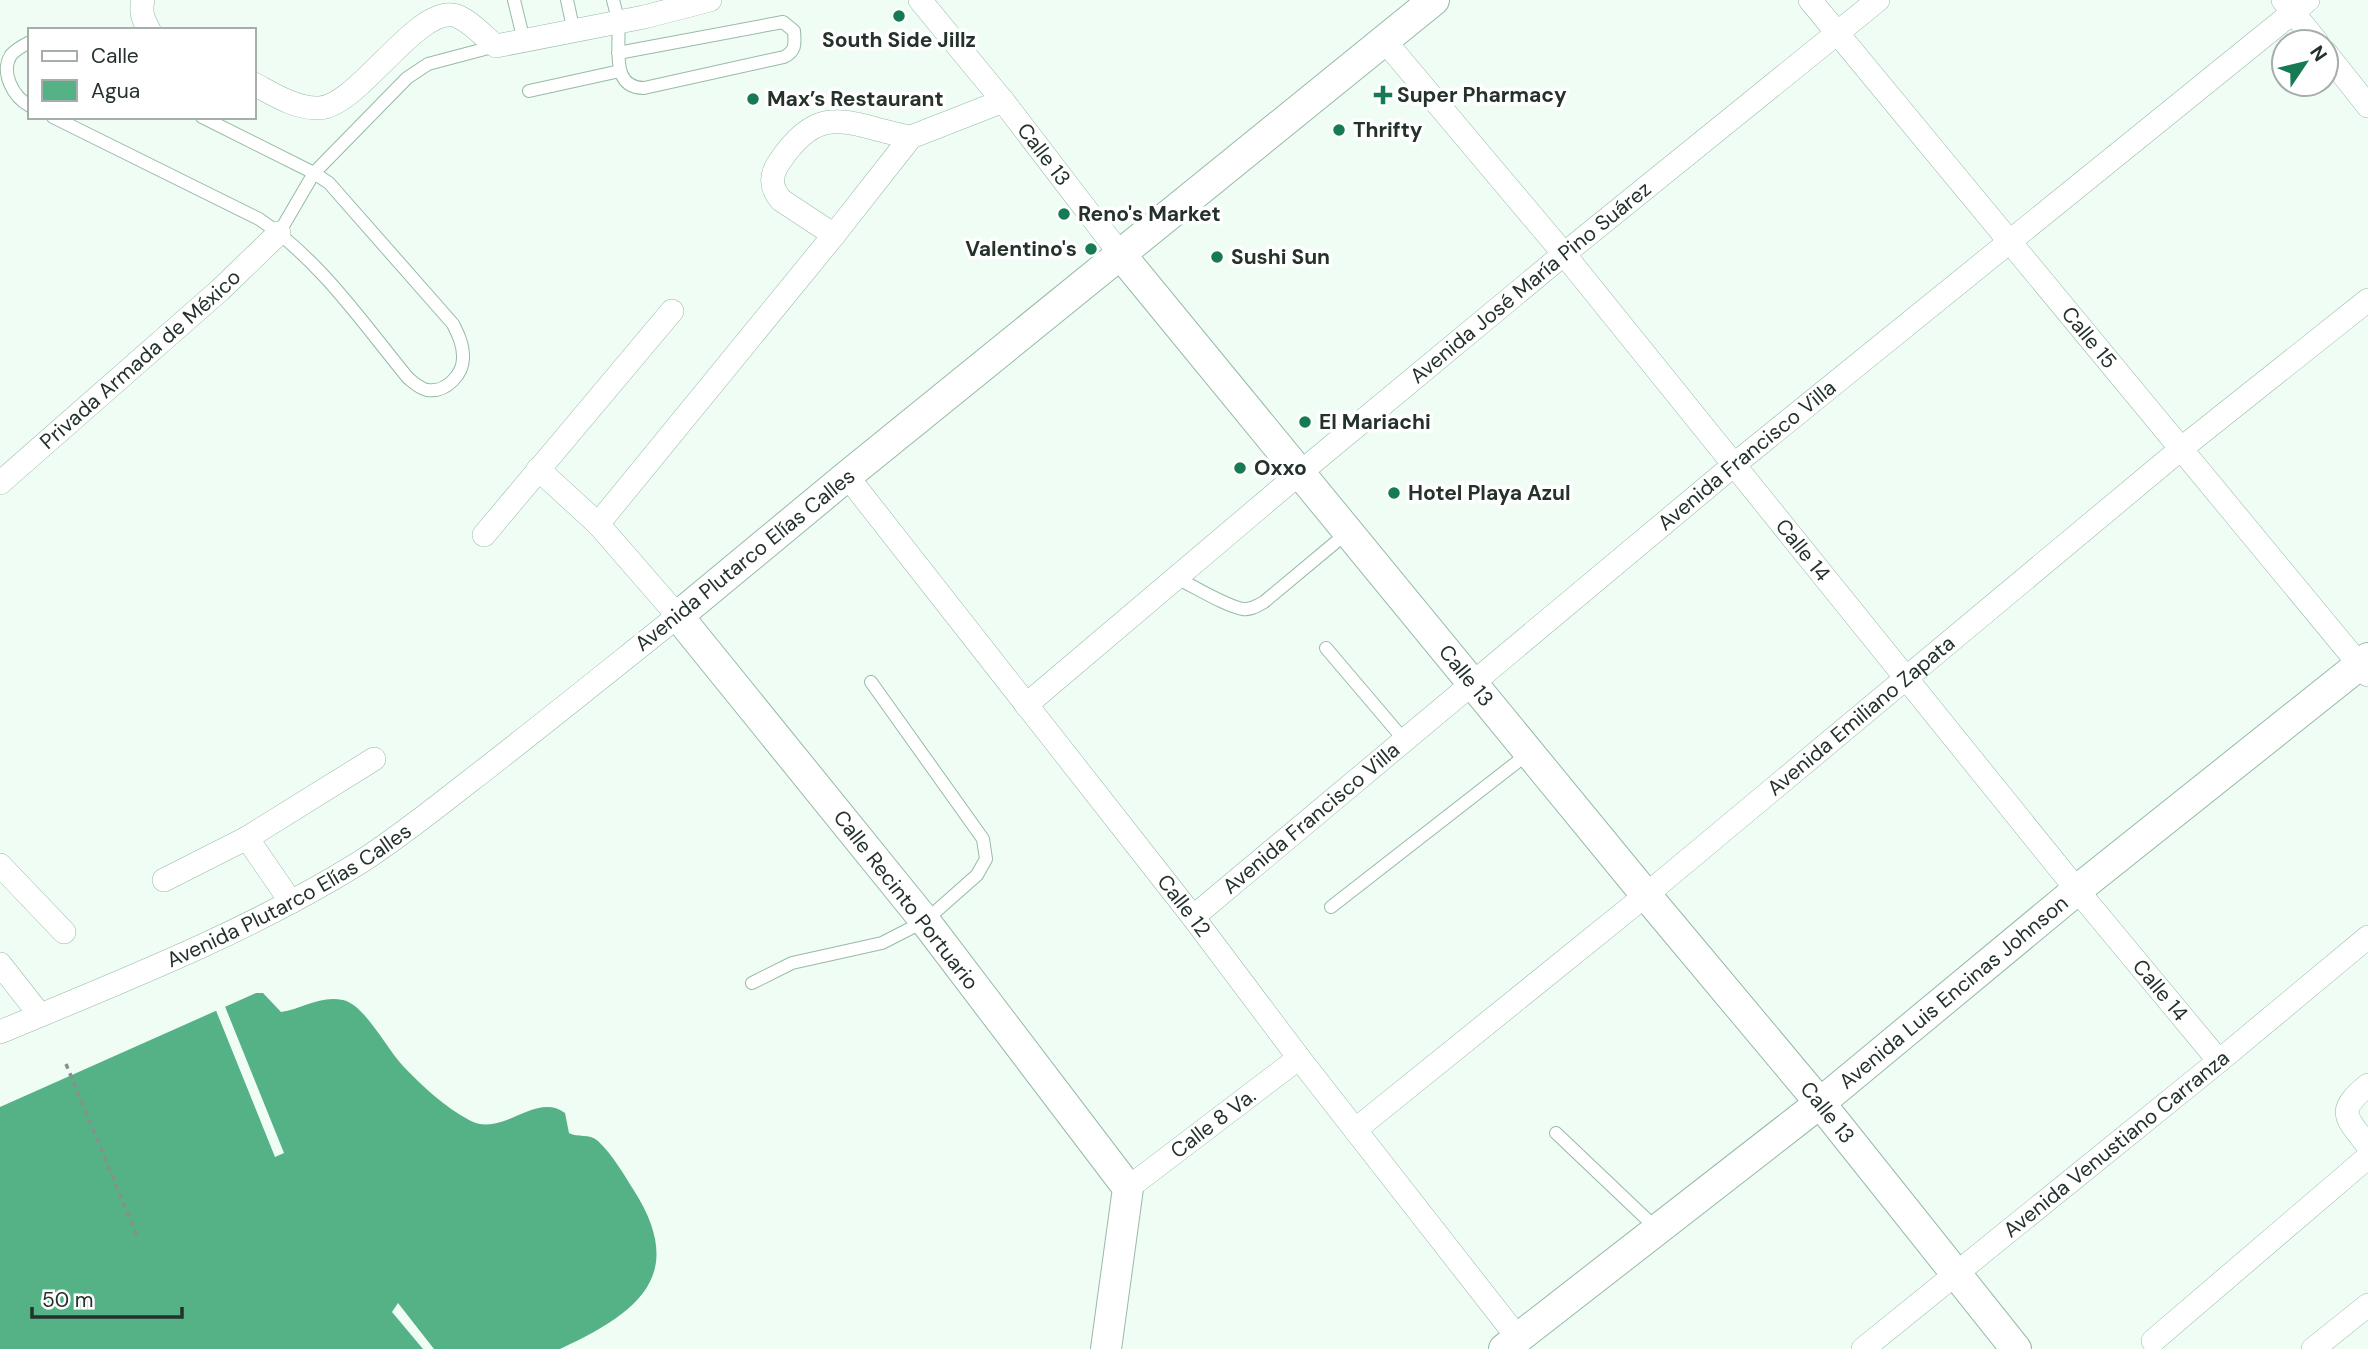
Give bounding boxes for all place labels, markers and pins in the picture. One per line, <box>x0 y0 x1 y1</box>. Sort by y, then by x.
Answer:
marker: South Side Jillz <box>891 8 907 24</box>
place label: South Side Jillz <box>822 26 976 54</box>
place label: Super Pharmacy <box>1397 81 1567 109</box>
place label: Max’s Restaurant <box>767 85 944 113</box>
marker: Super Pharmacy <box>1375 87 1391 103</box>
marker: Max’s Restaurant <box>745 91 761 107</box>
place label: Thrifty <box>1353 116 1423 144</box>
marker: Thrifty <box>1331 122 1347 138</box>
place label: Reno's Market <box>1078 200 1221 228</box>
marker: Reno's Market <box>1056 206 1072 222</box>
place label: Valentino's <box>965 235 1077 263</box>
marker: Valentino's <box>1083 241 1099 257</box>
place label: Sushi Sun <box>1231 243 1330 271</box>
marker: Sushi Sun <box>1209 249 1225 265</box>
place label: El Mariachi <box>1319 408 1431 436</box>
marker: El Mariachi <box>1297 414 1313 430</box>
place label: Oxxo <box>1254 454 1307 482</box>
marker: Oxxo <box>1232 460 1248 476</box>
place label: Hotel Playa Azul <box>1408 479 1571 507</box>
marker: Hotel Playa Azul <box>1386 485 1402 501</box>

